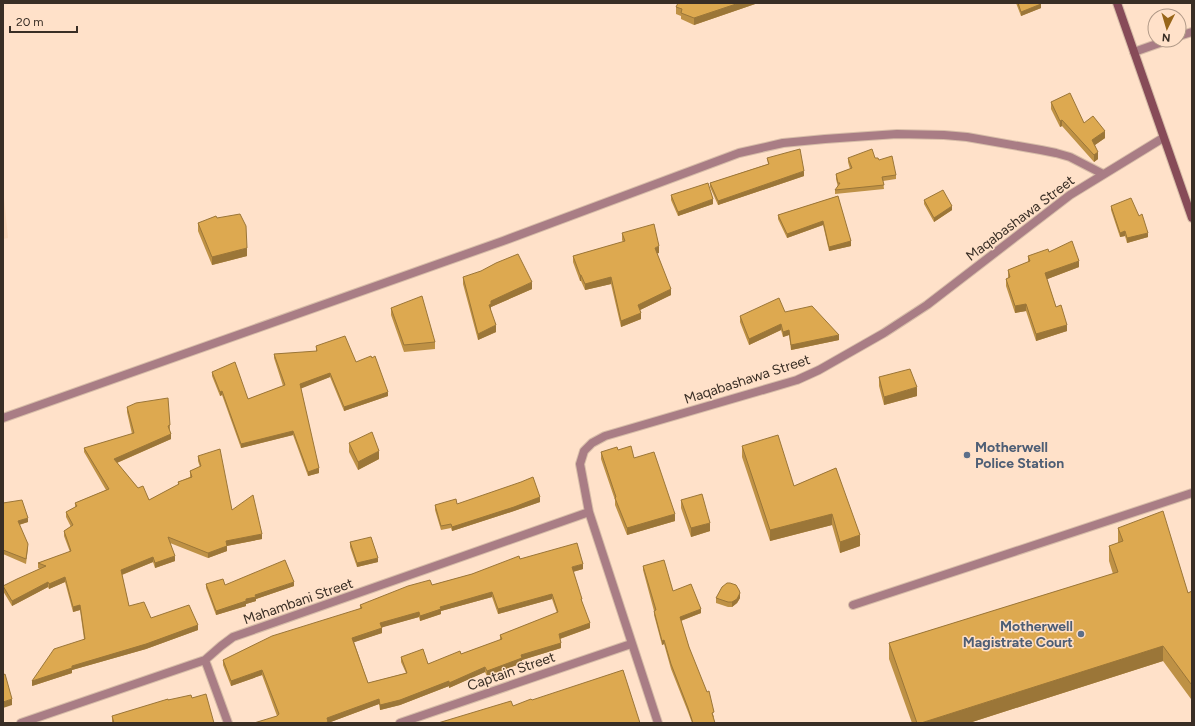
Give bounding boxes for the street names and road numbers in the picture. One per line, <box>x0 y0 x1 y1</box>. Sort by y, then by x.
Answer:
street label: Maqabashawa Street <box>963 172 1078 265</box>
street label: Maqabashawa Street <box>682 351 812 408</box>
street label: Mahambani Street <box>241 575 355 628</box>
street label: Captain Street <box>465 649 557 694</box>

